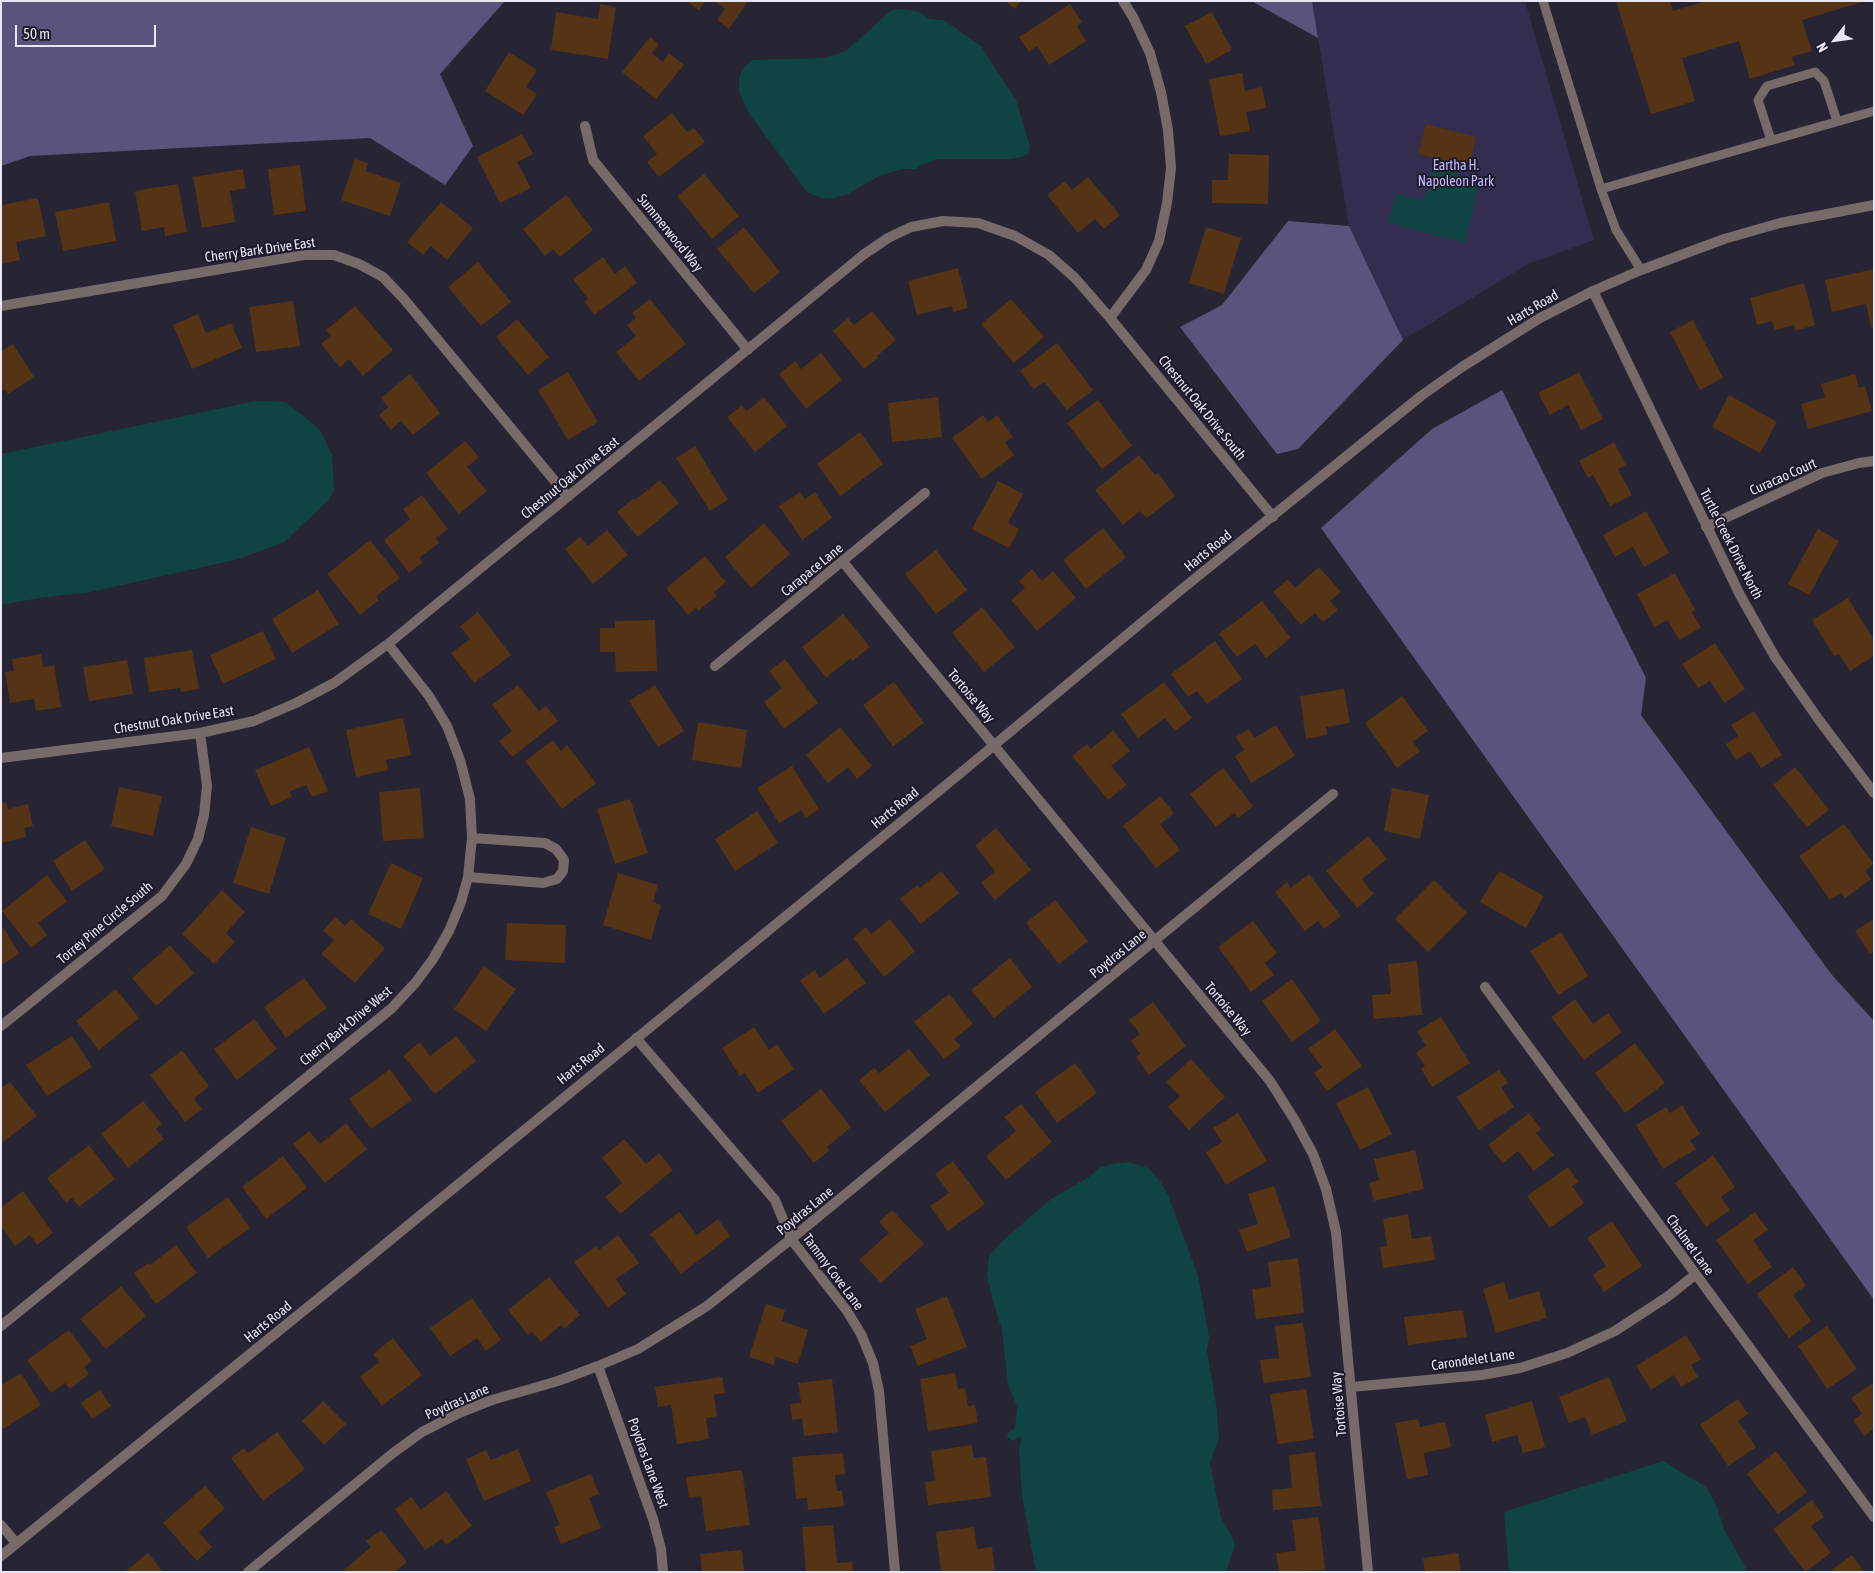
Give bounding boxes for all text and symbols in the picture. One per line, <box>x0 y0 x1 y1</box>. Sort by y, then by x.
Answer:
scale bar <box>18 15 159 47</box>
north arrow <box>1810 15 1860 65</box>
text: 50 m <box>23 25 50 42</box>
text: N <box>1813 40 1831 55</box>
park label: Eartha H. Napoleon Park <box>1418 158 1494 190</box>
street label: Summerwood Way <box>634 191 706 275</box>
street label: Cherry Bark Drive East <box>204 234 316 266</box>
street label: Harts Road <box>1504 287 1562 329</box>
street label: Chestnut Oak Drive South <box>1155 352 1249 464</box>
street label: Chestnut Oak Drive East <box>518 433 622 523</box>
street label: Curacao Court <box>1747 455 1819 499</box>
street label: Turtle Creek Drive North <box>1696 486 1766 602</box>
street label: Harts Road <box>1181 527 1235 575</box>
street label: Carapace Lane <box>778 540 846 600</box>
street label: Tortoise Way <box>944 666 998 726</box>
street label: Chestnut Oak Drive East <box>113 702 235 738</box>
street label: Harts Road <box>868 784 922 832</box>
street label: Torrey Pine Circle South <box>54 878 156 968</box>
street label: Poydras Lane <box>1086 926 1150 982</box>
street label: Tortoise Way <box>1201 979 1255 1039</box>
street label: Cherry Bark Drive West <box>297 983 395 1069</box>
street label: Harts Road <box>554 1040 608 1088</box>
street label: Poydras Lane <box>773 1183 837 1239</box>
street label: Chalmet Lane <box>1662 1211 1718 1279</box>
street label: Tammy Cove Lane <box>799 1231 867 1313</box>
street label: Harts Road <box>241 1298 295 1346</box>
street label: Carondelet Lane <box>1430 1346 1516 1374</box>
street label: Tortoise Way <box>1328 1371 1350 1437</box>
street label: Poydras Lane <box>423 1381 491 1423</box>
street label: Poydras Lane West <box>624 1416 672 1510</box>

